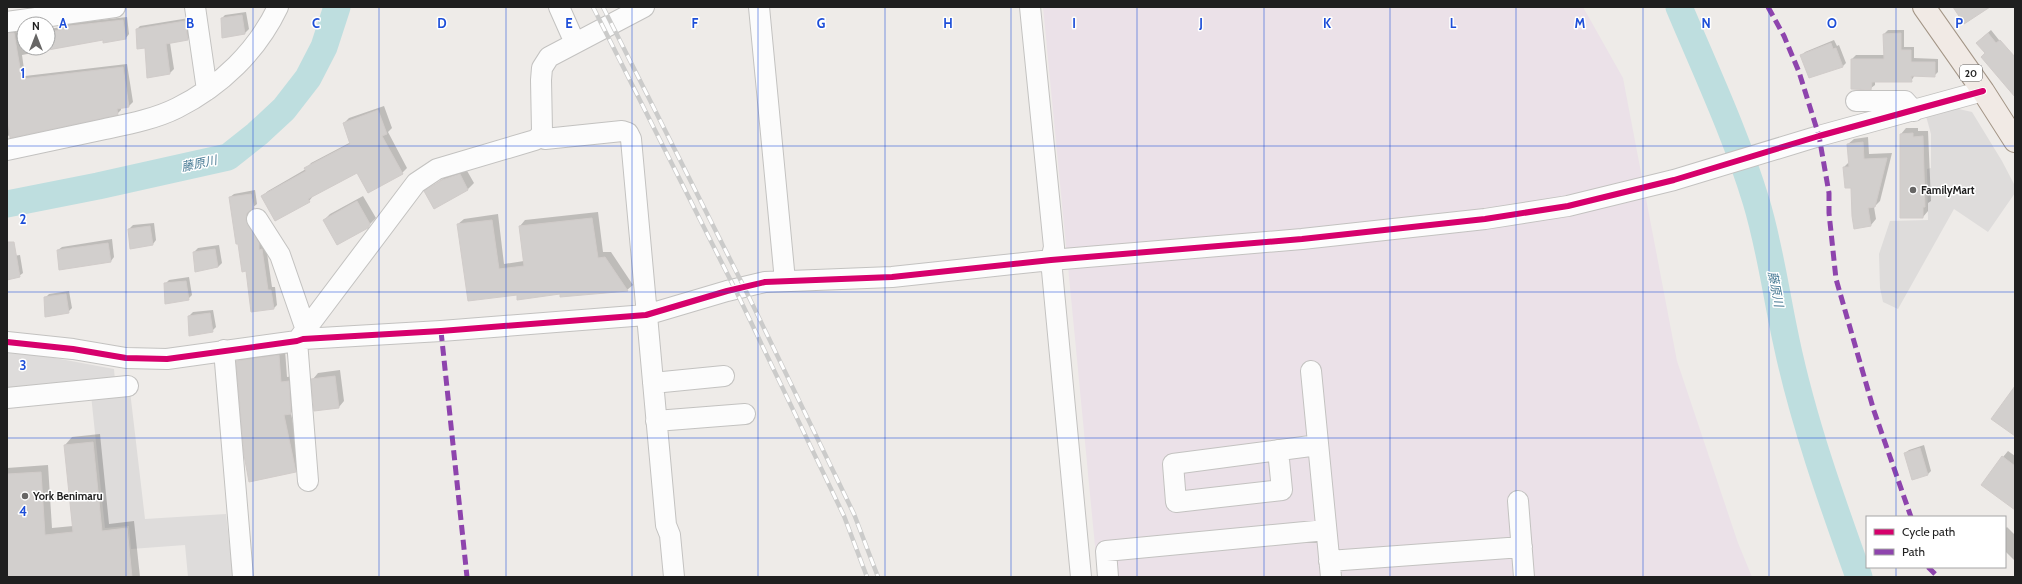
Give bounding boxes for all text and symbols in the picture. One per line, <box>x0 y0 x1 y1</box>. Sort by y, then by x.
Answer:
text: A <box>59 15 68 31</box>
text: B <box>186 15 194 31</box>
text: C <box>312 15 320 31</box>
text: D <box>437 15 447 31</box>
text: E <box>565 15 573 31</box>
text: F <box>692 15 699 31</box>
text: G <box>817 15 826 31</box>
text: H <box>943 15 953 31</box>
text: I <box>1072 15 1076 31</box>
text: J <box>1198 15 1203 31</box>
text: K <box>1323 15 1332 31</box>
text: L <box>1450 15 1457 31</box>
text: M <box>1575 15 1586 31</box>
text: N <box>1701 15 1711 31</box>
text: O <box>1827 15 1837 31</box>
text: P <box>1955 15 1963 31</box>
north arrow <box>16 16 56 56</box>
text: N <box>32 19 40 33</box>
text: 1 <box>21 65 25 81</box>
road number: 20 <box>1960 65 1982 81</box>
water label: 藤原川 <box>180 152 220 174</box>
place label: FamilyMart <box>1921 183 1975 197</box>
marker: FamilyMart <box>1908 185 1918 195</box>
text: 2 <box>20 211 27 227</box>
water label: 藤原川 <box>1765 270 1787 310</box>
text: 3 <box>19 357 27 373</box>
place label: York Benimaru <box>32 489 102 503</box>
marker: York Benimaru <box>20 491 30 501</box>
text: 4 <box>19 503 27 519</box>
legend <box>1866 516 2006 568</box>
text: Cycle path <box>1902 524 1955 539</box>
text: Path <box>1902 544 1925 559</box>

